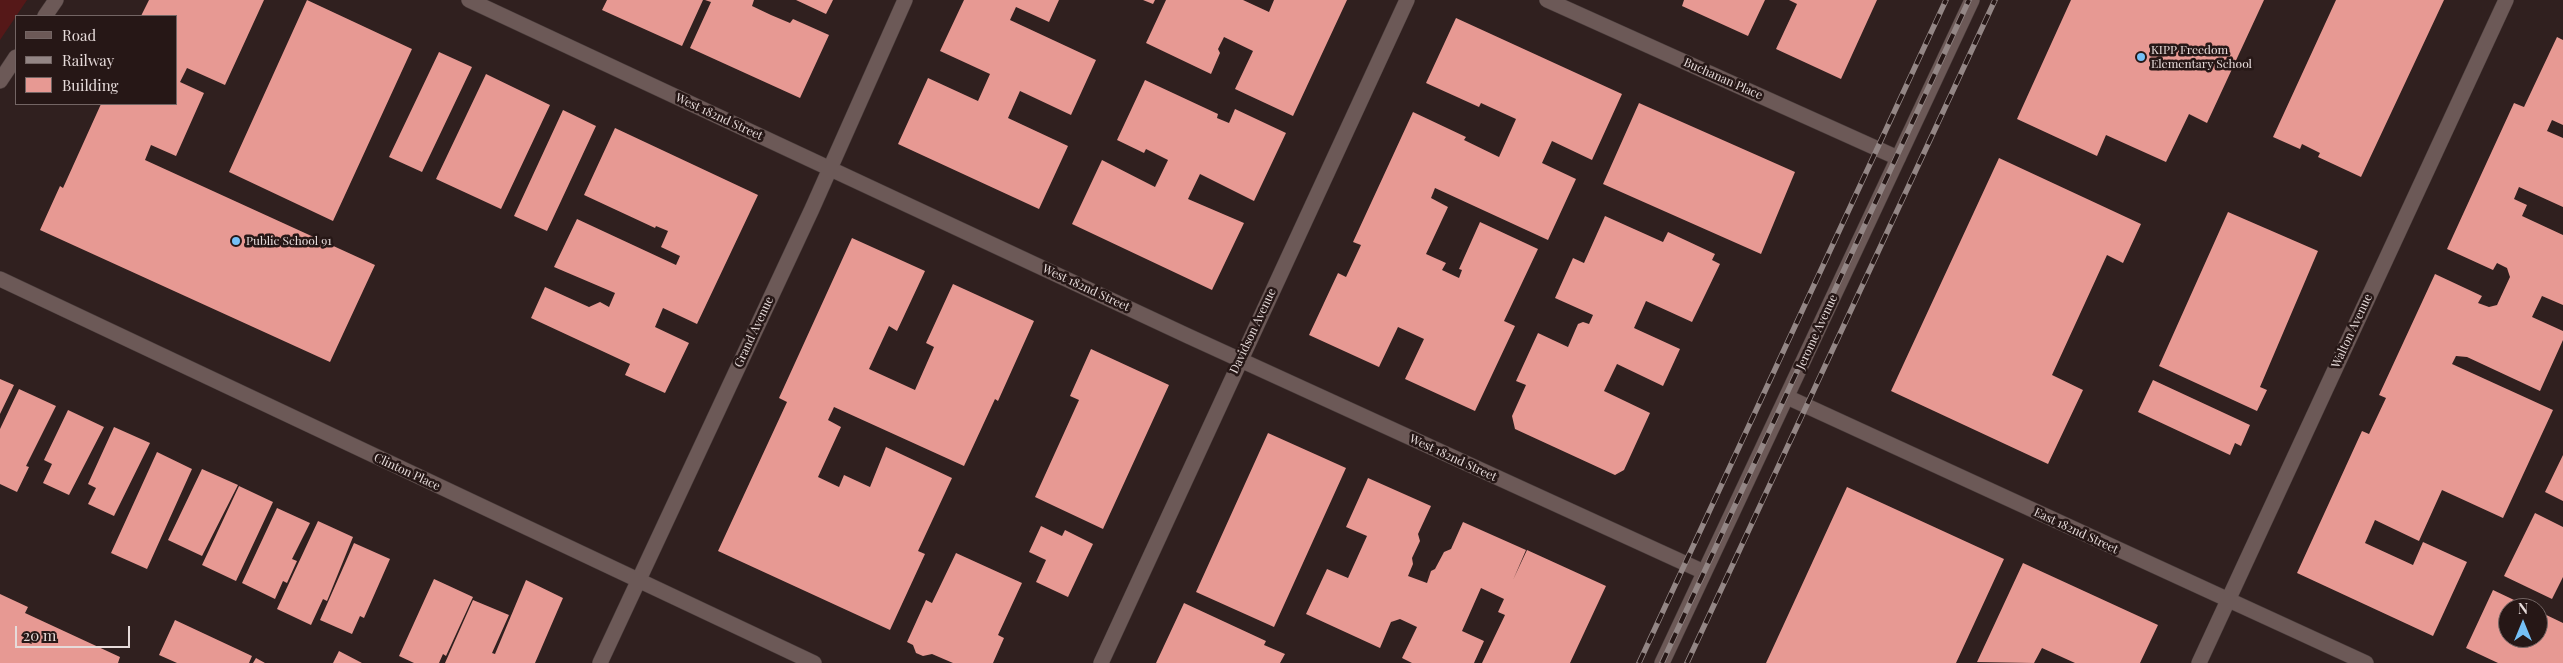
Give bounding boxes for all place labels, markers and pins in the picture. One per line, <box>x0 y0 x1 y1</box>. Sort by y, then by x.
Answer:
place label: KIPP Freedom Elementary School <box>2151 43 2252 71</box>
marker: KIPP Freedom Elementary School <box>2135 51 2147 63</box>
place label: Public School 91 <box>246 234 332 248</box>
marker: Public School 91 <box>230 235 242 247</box>

